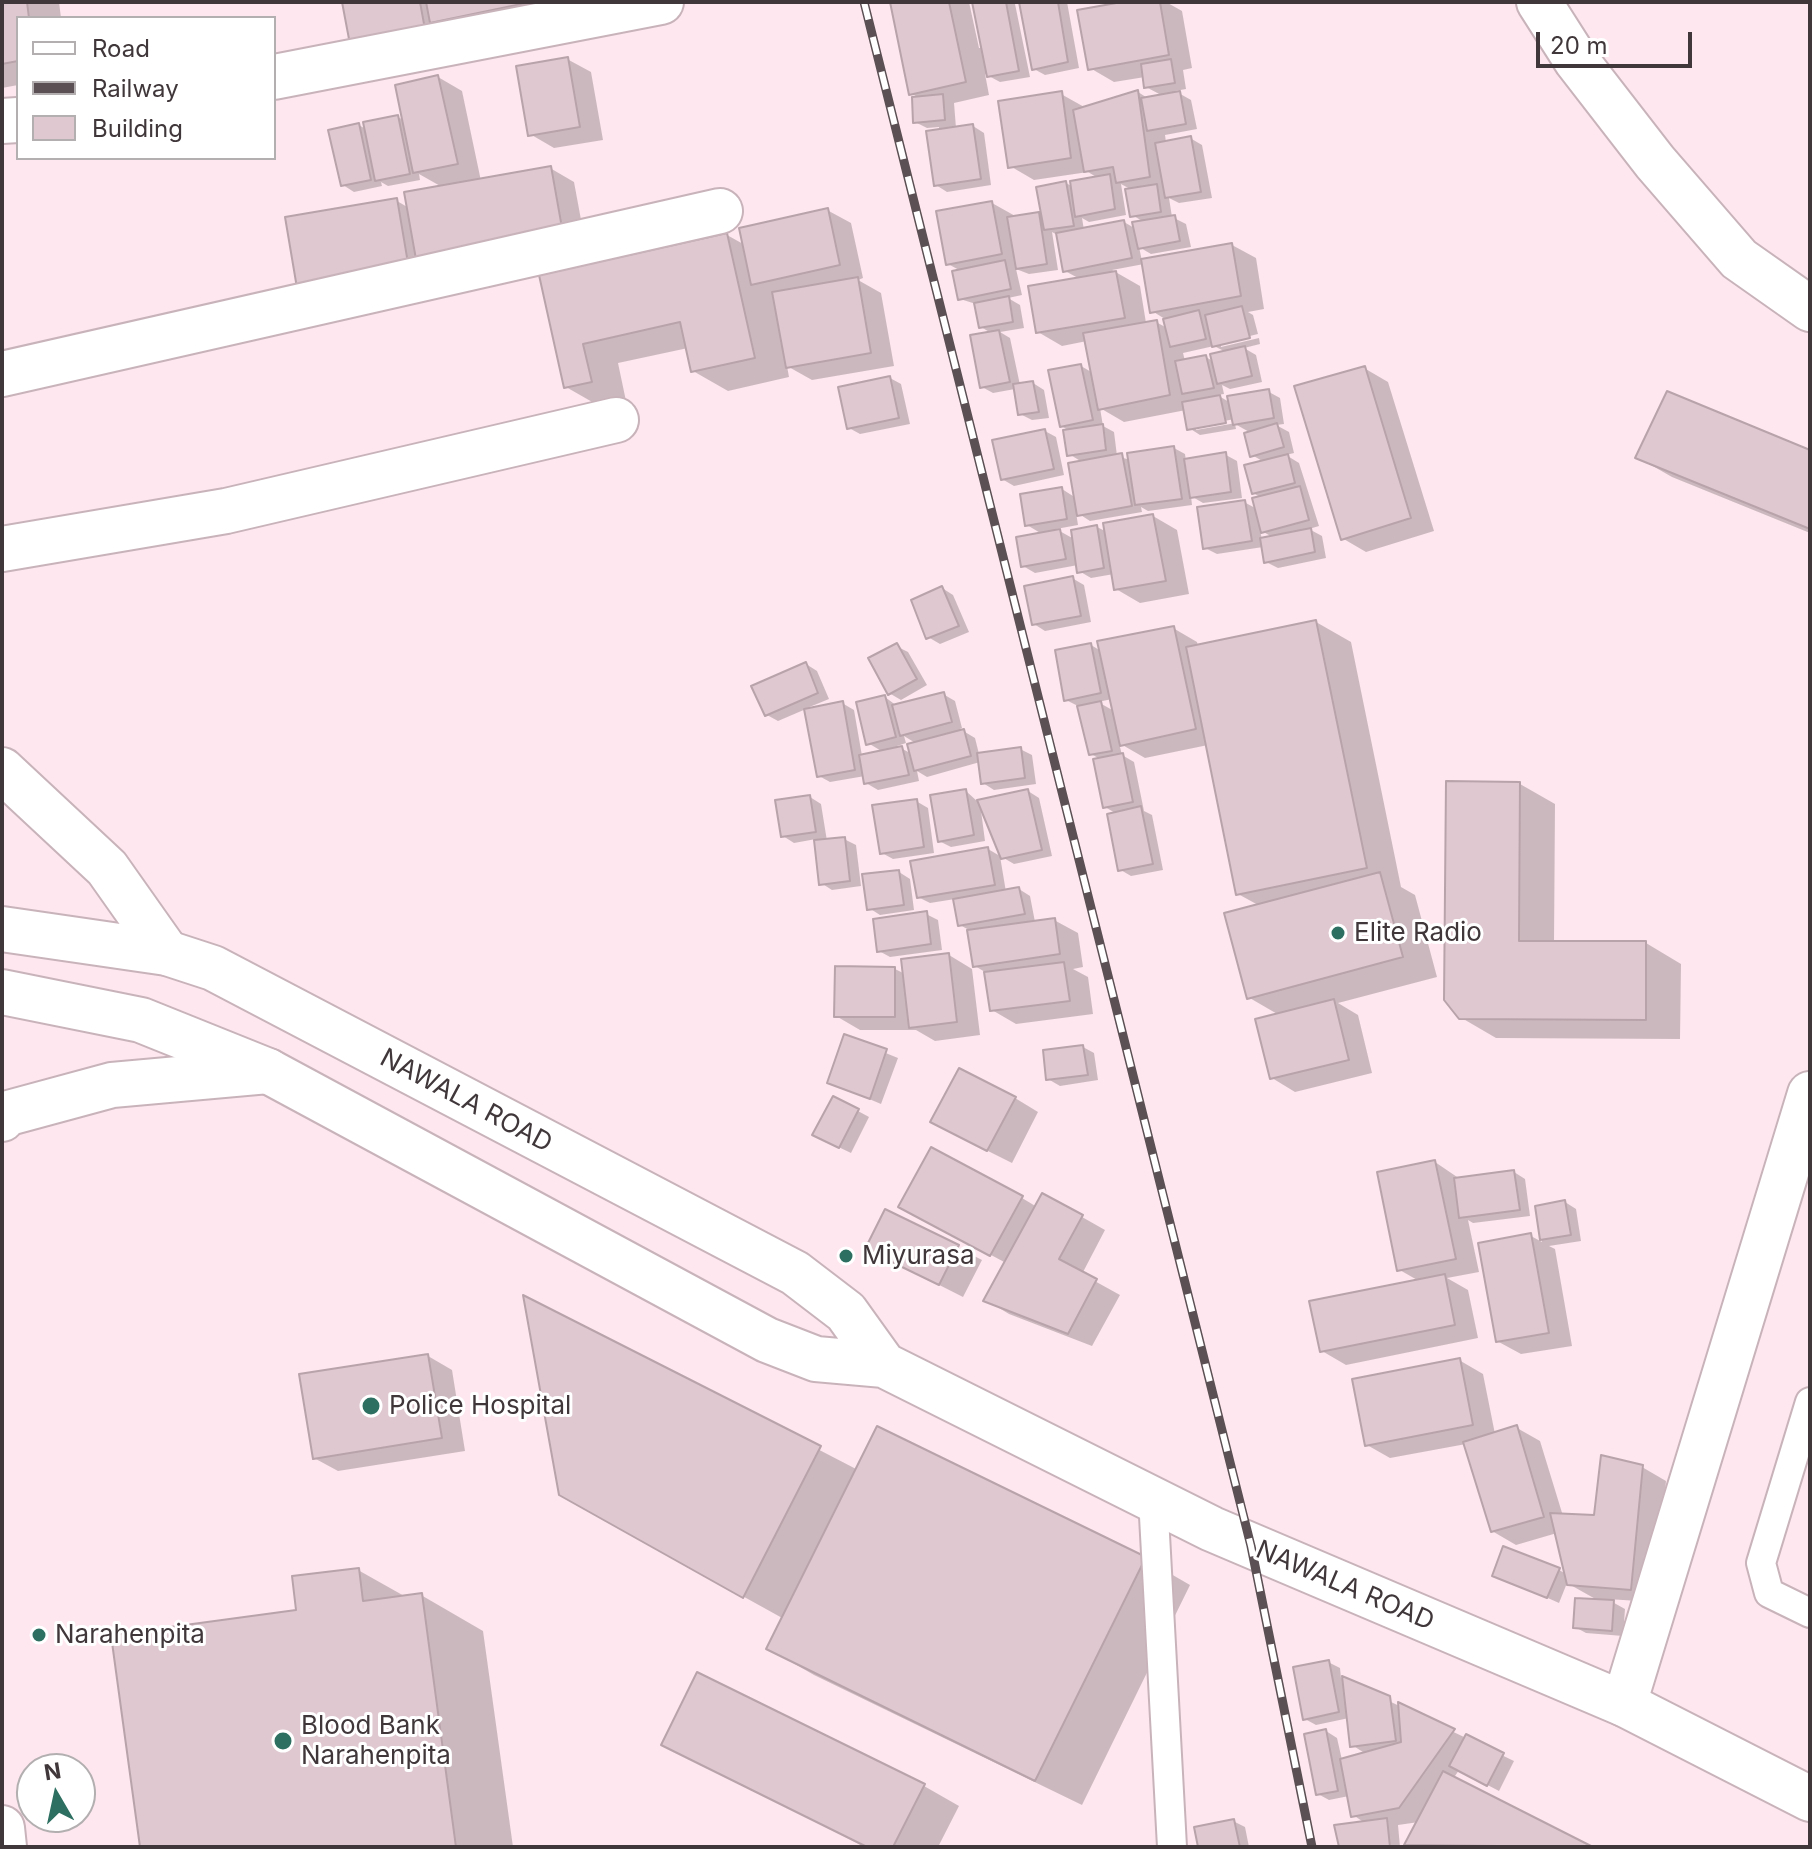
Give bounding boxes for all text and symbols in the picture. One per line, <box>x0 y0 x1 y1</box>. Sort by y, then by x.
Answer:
legend <box>16 16 276 160</box>
scale bar <box>1540 16 1696 66</box>
text: 20 m <box>1550 31 1608 60</box>
text: Road <box>92 34 150 63</box>
text: Railway <box>92 74 179 103</box>
text: Building <box>92 114 183 143</box>
place label: Elite Radio <box>1354 917 1482 949</box>
marker: Elite Radio <box>1329 924 1347 942</box>
street label: NAWALA ROAD <box>375 1043 557 1159</box>
place label: Miyurasa <box>862 1240 974 1272</box>
marker: Miyurasa <box>837 1247 855 1265</box>
place label: Police Hospital <box>389 1390 571 1422</box>
marker: Police Hospital <box>360 1395 382 1417</box>
street label: NAWALA ROAD <box>1251 1534 1439 1638</box>
place label: Narahenpita <box>55 1619 205 1651</box>
marker: Narahenpita <box>30 1626 48 1644</box>
place label: Blood Bank Narahenpita <box>301 1710 451 1772</box>
marker: Blood Bank Narahenpita <box>272 1730 294 1752</box>
north arrow <box>16 1753 96 1833</box>
text: N <box>42 1757 63 1785</box>

